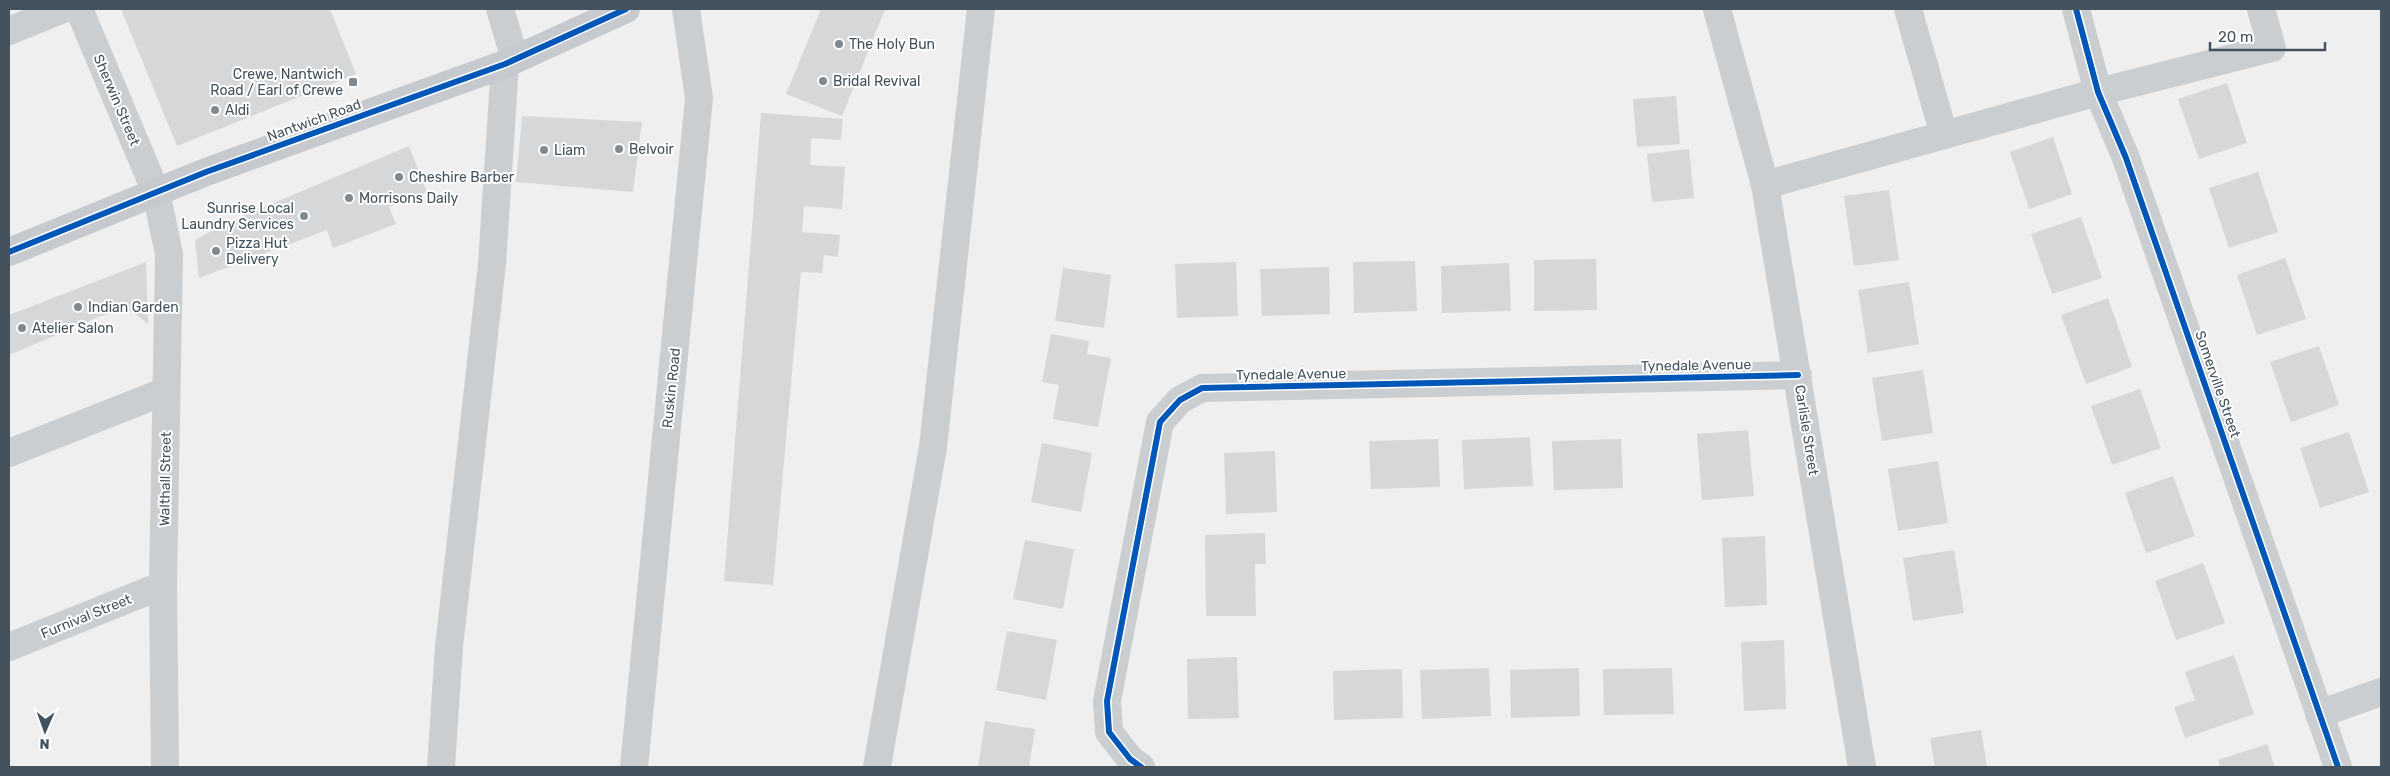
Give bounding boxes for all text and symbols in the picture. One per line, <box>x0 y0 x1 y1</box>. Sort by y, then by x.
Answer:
scale bar <box>2210 20 2325 52</box>
text: 20 m <box>2218 28 2253 46</box>
place label: The Holy Bun <box>849 36 935 53</box>
marker: The Holy Bun <box>833 38 845 50</box>
street label: Sherwin Street <box>90 52 144 149</box>
place label: Crewe, Nantwich Road / Earl of Crewe <box>210 66 343 99</box>
place label: Bridal Revival <box>833 73 920 90</box>
marker: Bridal Revival <box>817 75 829 87</box>
marker: Crewe, Nantwich Road / Earl of Crewe <box>347 76 359 88</box>
street label: Nantwich Road <box>265 96 363 145</box>
place label: Aldi <box>225 102 250 119</box>
marker: Aldi <box>209 104 221 116</box>
place label: Belvoir <box>629 141 675 158</box>
place label: Liam <box>554 142 585 159</box>
marker: Belvoir <box>613 143 625 155</box>
marker: Liam <box>538 144 550 156</box>
place label: Cheshire Barber <box>409 169 515 186</box>
marker: Cheshire Barber <box>393 171 405 183</box>
place label: Morrisons Daily <box>359 190 459 207</box>
marker: Morrisons Daily <box>343 192 355 204</box>
place label: Sunrise Local Laundry Services <box>181 200 294 233</box>
marker: Sunrise Local Laundry Services <box>298 210 310 222</box>
place label: Pizza Hut Delivery <box>226 235 288 268</box>
marker: Pizza Hut Delivery <box>210 245 222 257</box>
place label: Indian Garden <box>88 299 179 316</box>
marker: Indian Garden <box>72 301 84 313</box>
place label: Atelier Salon <box>32 320 114 337</box>
marker: Atelier Salon <box>16 322 28 334</box>
street label: Somerville Street <box>2191 328 2244 440</box>
street label: Ruskin Road <box>659 347 684 429</box>
street label: Tynedale Avenue <box>1641 356 1752 375</box>
street label: Tynedale Avenue <box>1236 365 1347 384</box>
street label: Carlisle Street <box>1791 384 1822 477</box>
street label: Walthall Street <box>156 431 175 526</box>
street label: Furnival Street <box>38 590 134 642</box>
north arrow <box>20 706 70 756</box>
text: N <box>39 735 50 752</box>

